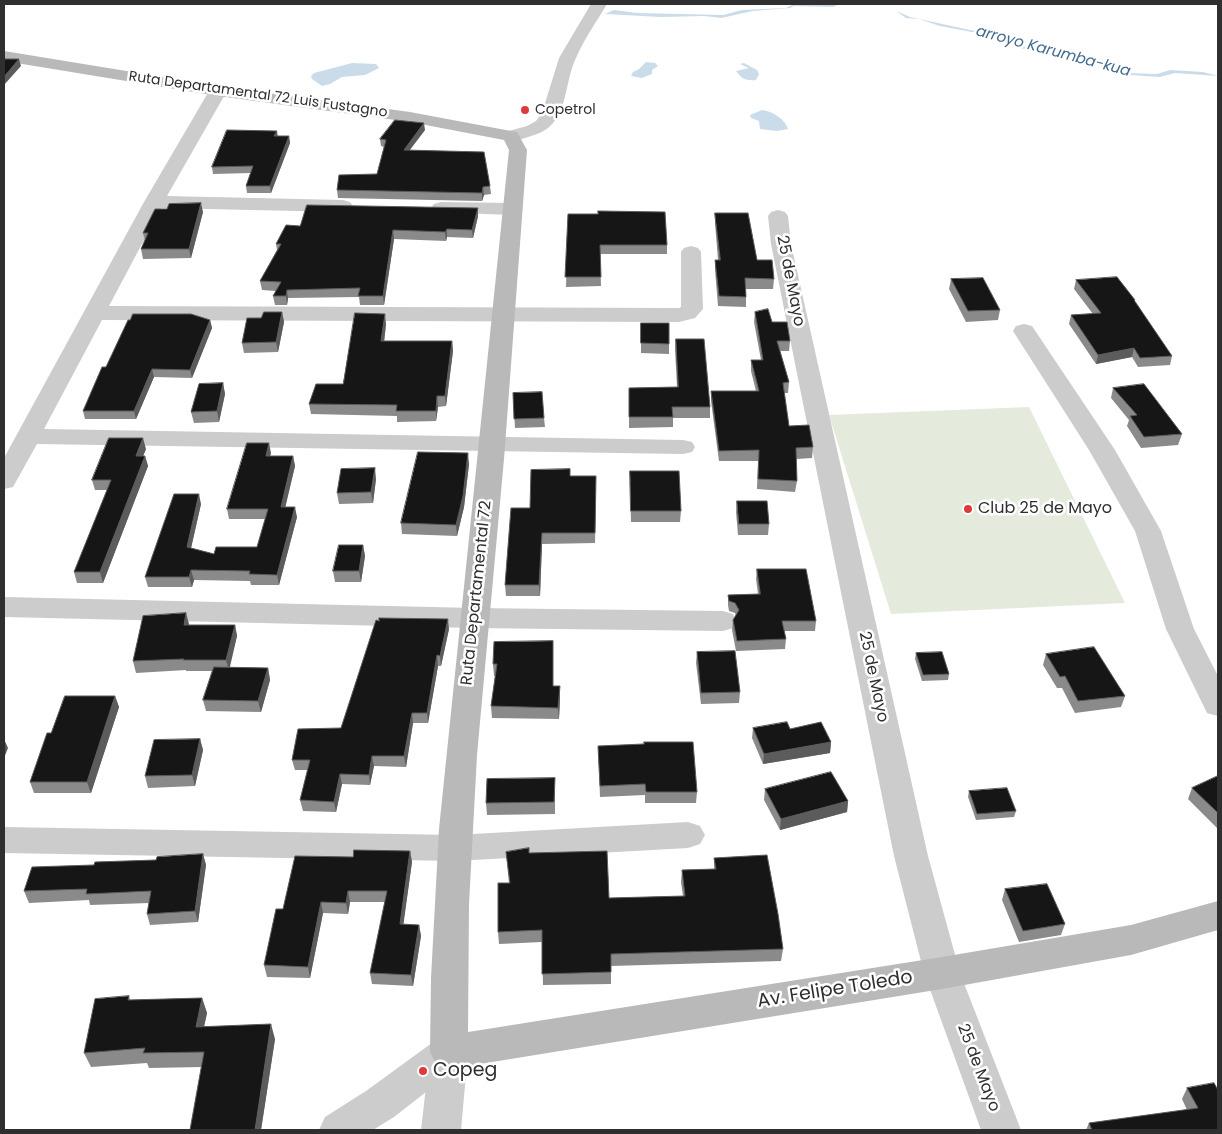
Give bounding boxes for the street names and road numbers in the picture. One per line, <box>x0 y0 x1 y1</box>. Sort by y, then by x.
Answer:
street label: Ruta Departamental 72 Luis Fustagno <box>128 69 388 121</box>
street label: 25 de Mayo <box>772 234 808 328</box>
street label: Ruta Departamental 72 <box>458 500 496 686</box>
street label: 25 de Mayo <box>854 630 892 724</box>
street label: Av. Felipe Toledo <box>756 966 914 1014</box>
street label: 25 de Mayo <box>952 1021 1004 1115</box>

